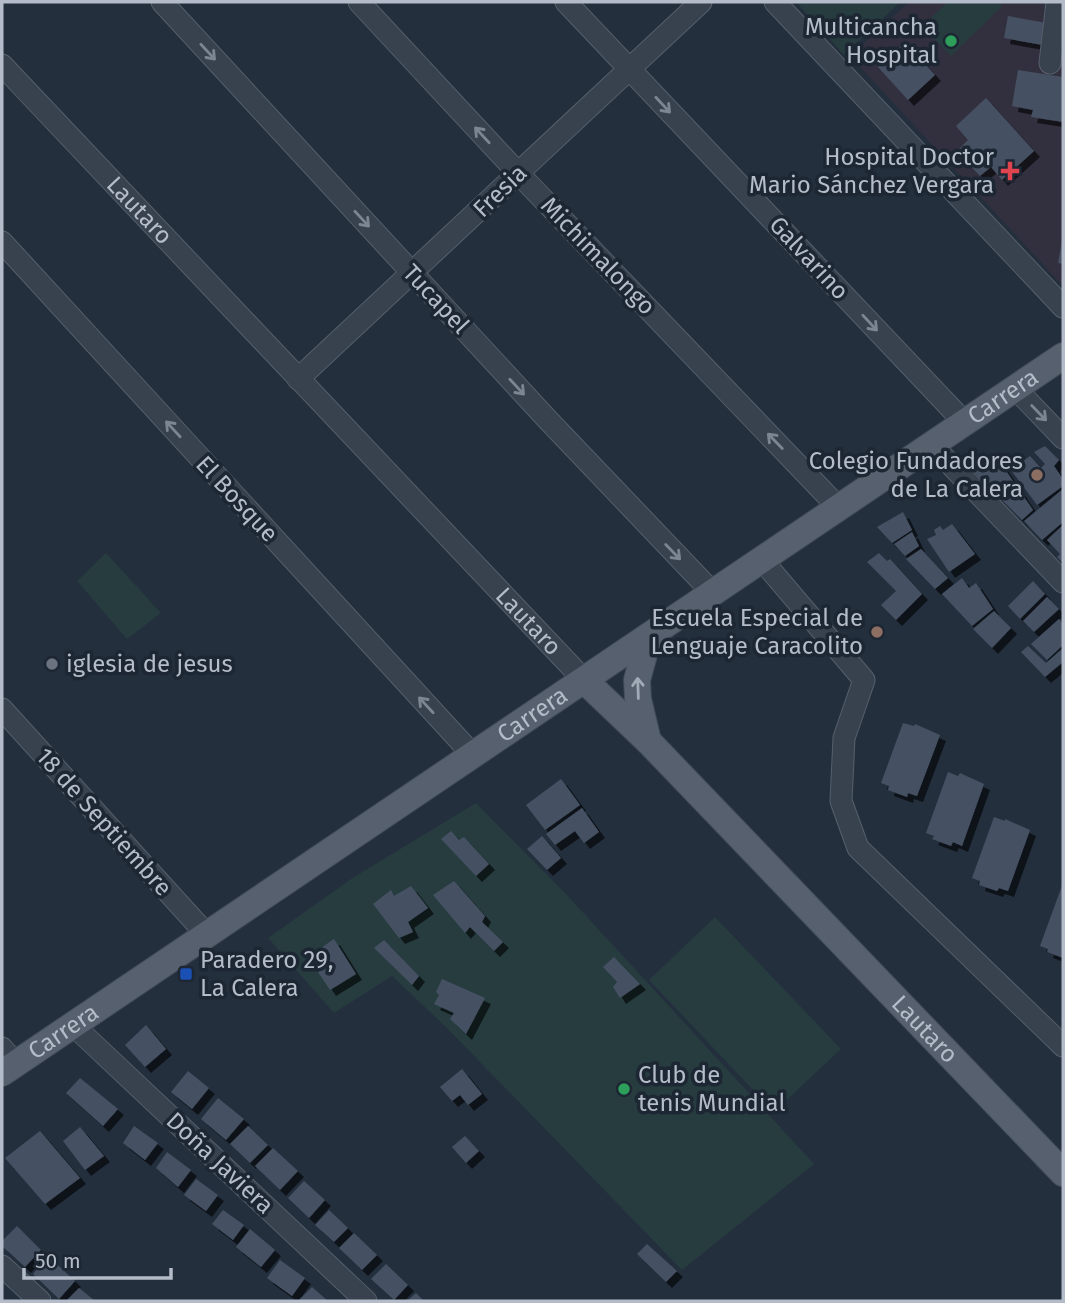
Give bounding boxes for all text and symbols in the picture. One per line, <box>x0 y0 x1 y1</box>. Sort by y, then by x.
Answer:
place label: Multicancha Hospital <box>805 13 937 69</box>
marker: Multicancha Hospital <box>943 33 959 49</box>
one-way arrow <box>200 43 217 60</box>
one-way arrow <box>655 96 672 113</box>
one-way arrow <box>474 127 491 144</box>
place label: Hospital Doctor Mario Sánchez Vergara <box>749 143 995 199</box>
street label: Fresia <box>467 159 533 223</box>
marker: Hospital Doctor Mario Sánchez Vergara <box>1000 161 1020 181</box>
street label: Lautaro <box>101 171 178 250</box>
street label: Michimalongo <box>535 192 661 320</box>
one-way arrow <box>354 210 370 228</box>
street label: Galvarino <box>764 211 854 305</box>
street label: Tucapel <box>397 259 475 339</box>
one-way arrow <box>862 314 879 331</box>
street label: Carrera <box>962 363 1043 430</box>
one-way arrow <box>508 378 525 395</box>
one-way arrow <box>1031 405 1048 422</box>
one-way arrow <box>165 421 182 438</box>
one-way arrow <box>767 432 783 450</box>
place label: Colegio Fundadores de La Calera <box>809 447 1023 503</box>
street label: El Bosque <box>190 450 284 548</box>
marker: Colegio Fundadores de La Calera <box>1029 467 1045 483</box>
one-way arrow <box>665 543 681 561</box>
street label: Lautaro <box>490 582 567 661</box>
place label: Escuela Especial de Lenguaje Caracolito <box>650 604 863 660</box>
marker: Escuela Especial de Lenguaje Caracolito <box>869 624 885 640</box>
place label: iglesia de jesus <box>66 650 233 678</box>
marker: iglesia de jesus <box>44 656 60 672</box>
one-way arrow <box>632 677 645 700</box>
street label: Carrera <box>492 681 573 748</box>
one-way arrow <box>418 697 435 714</box>
street label: 18 de Septiembre <box>30 742 178 902</box>
place label: Paradero 29, La Calera <box>200 946 334 1002</box>
marker: Paradero 29, La Calera <box>178 966 194 982</box>
street label: Lautaro <box>886 990 964 1069</box>
street label: Carrera <box>23 998 104 1065</box>
place label: Club de tenis Mundial <box>638 1061 785 1117</box>
marker: Club de tenis Mundial <box>616 1081 632 1097</box>
street label: Doña Javiera <box>161 1106 279 1220</box>
scale bar <box>24 1236 172 1280</box>
text: 50 m <box>35 1248 81 1274</box>

